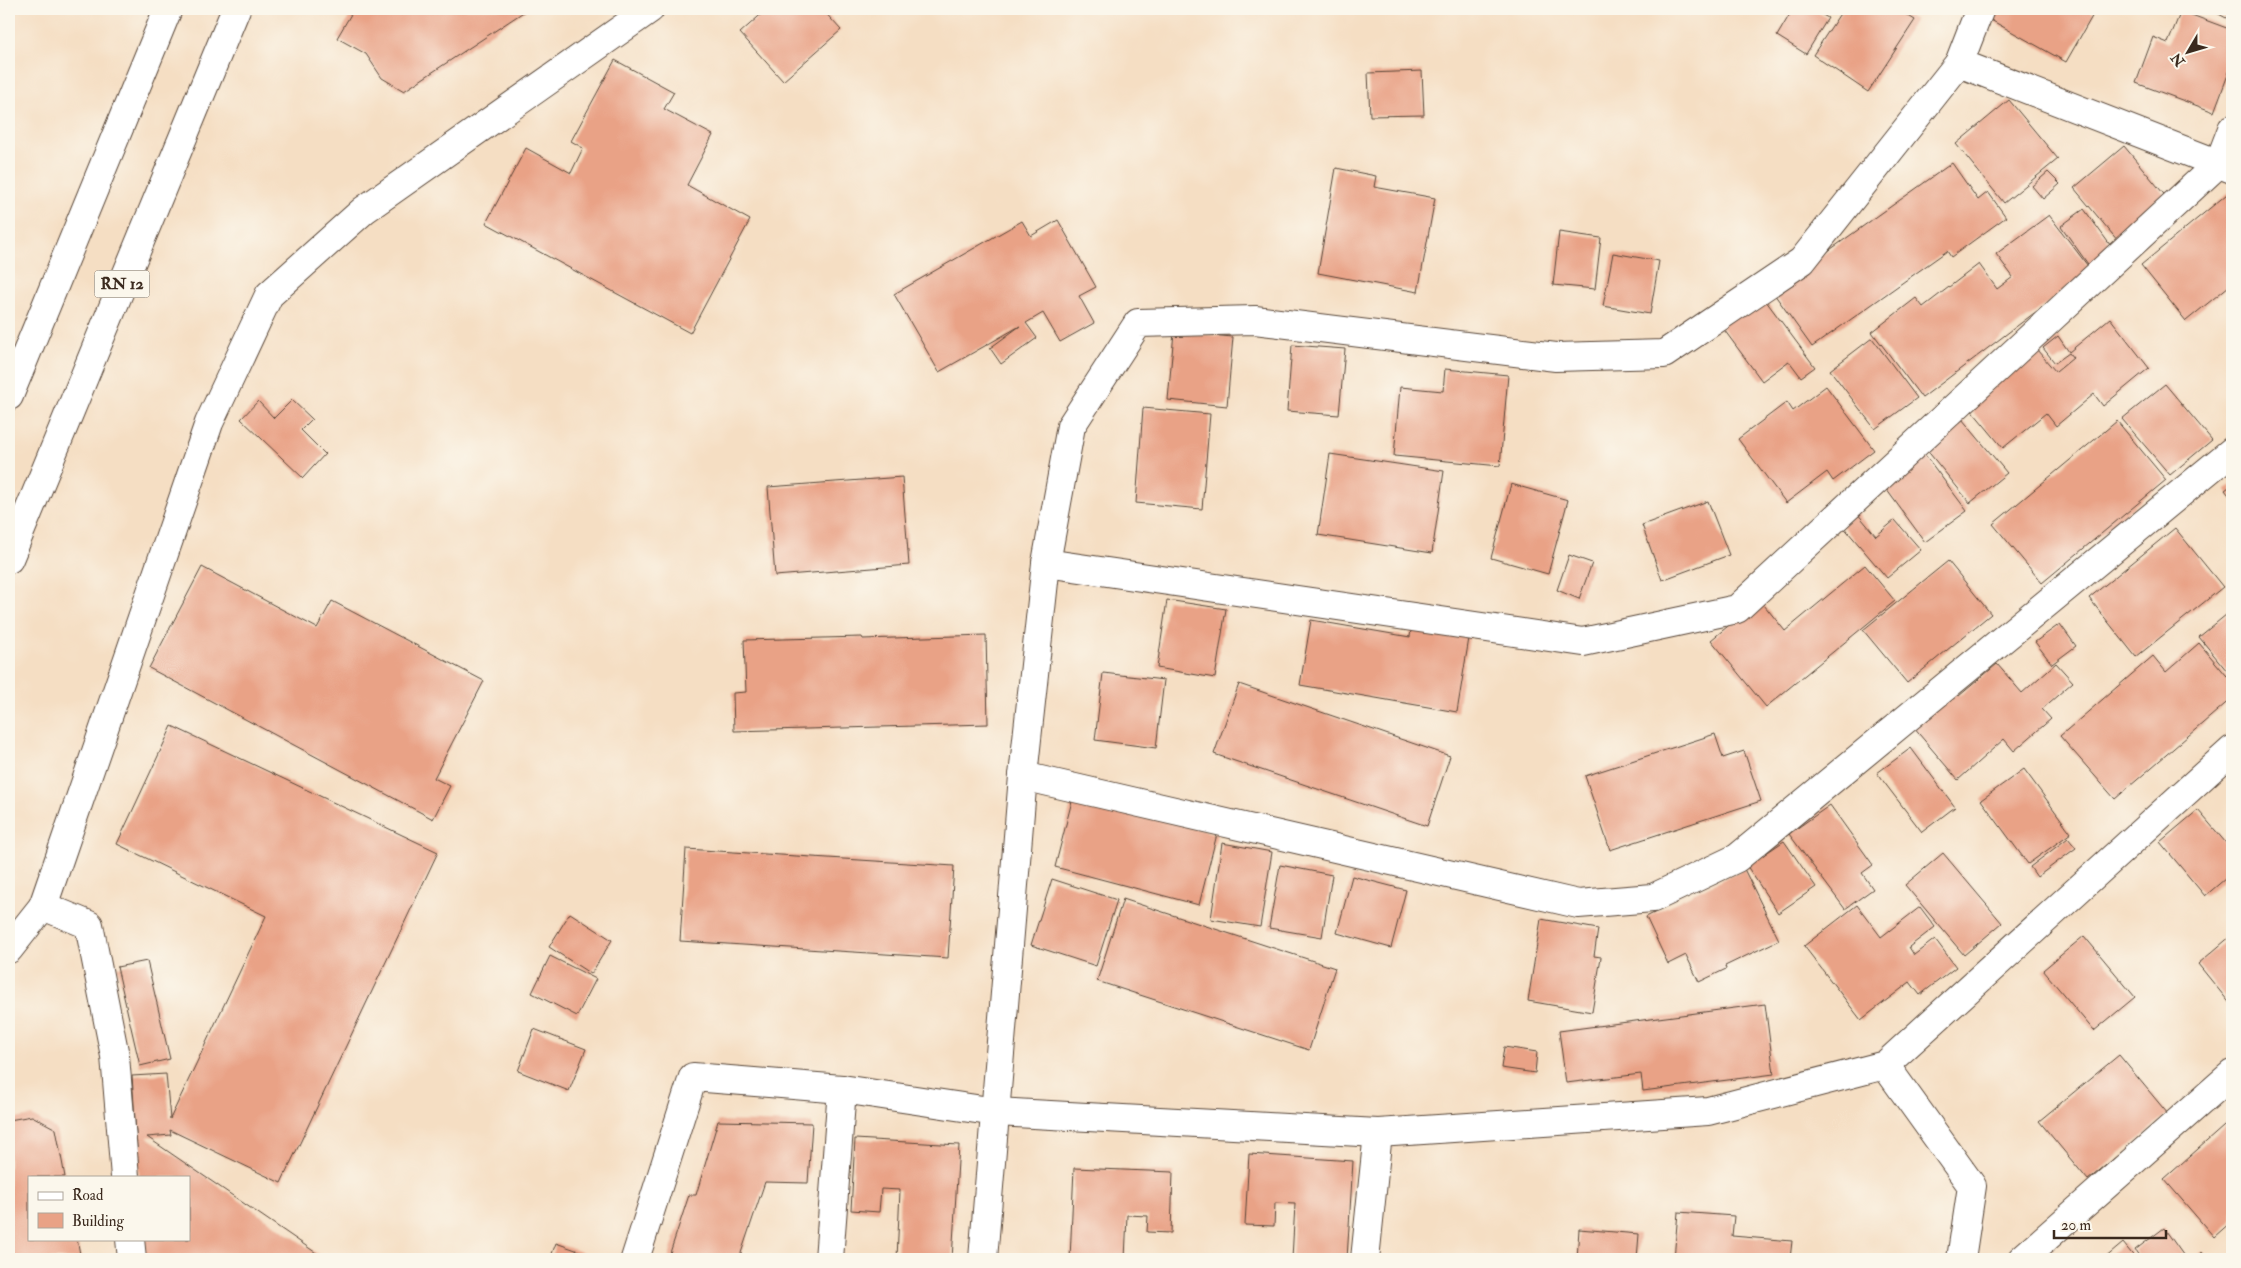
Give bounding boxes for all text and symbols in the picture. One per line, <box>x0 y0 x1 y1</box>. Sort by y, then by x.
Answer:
north arrow <box>2164 28 2214 78</box>
text: N <box>2167 49 2189 71</box>
road number: RN 12 <box>94 270 150 298</box>
legend <box>28 1176 190 1240</box>
text: Road <box>72 1186 104 1205</box>
scale bar <box>2054 1208 2166 1240</box>
text: Building <box>72 1212 124 1231</box>
text: 20 m <box>2061 1216 2091 1235</box>

